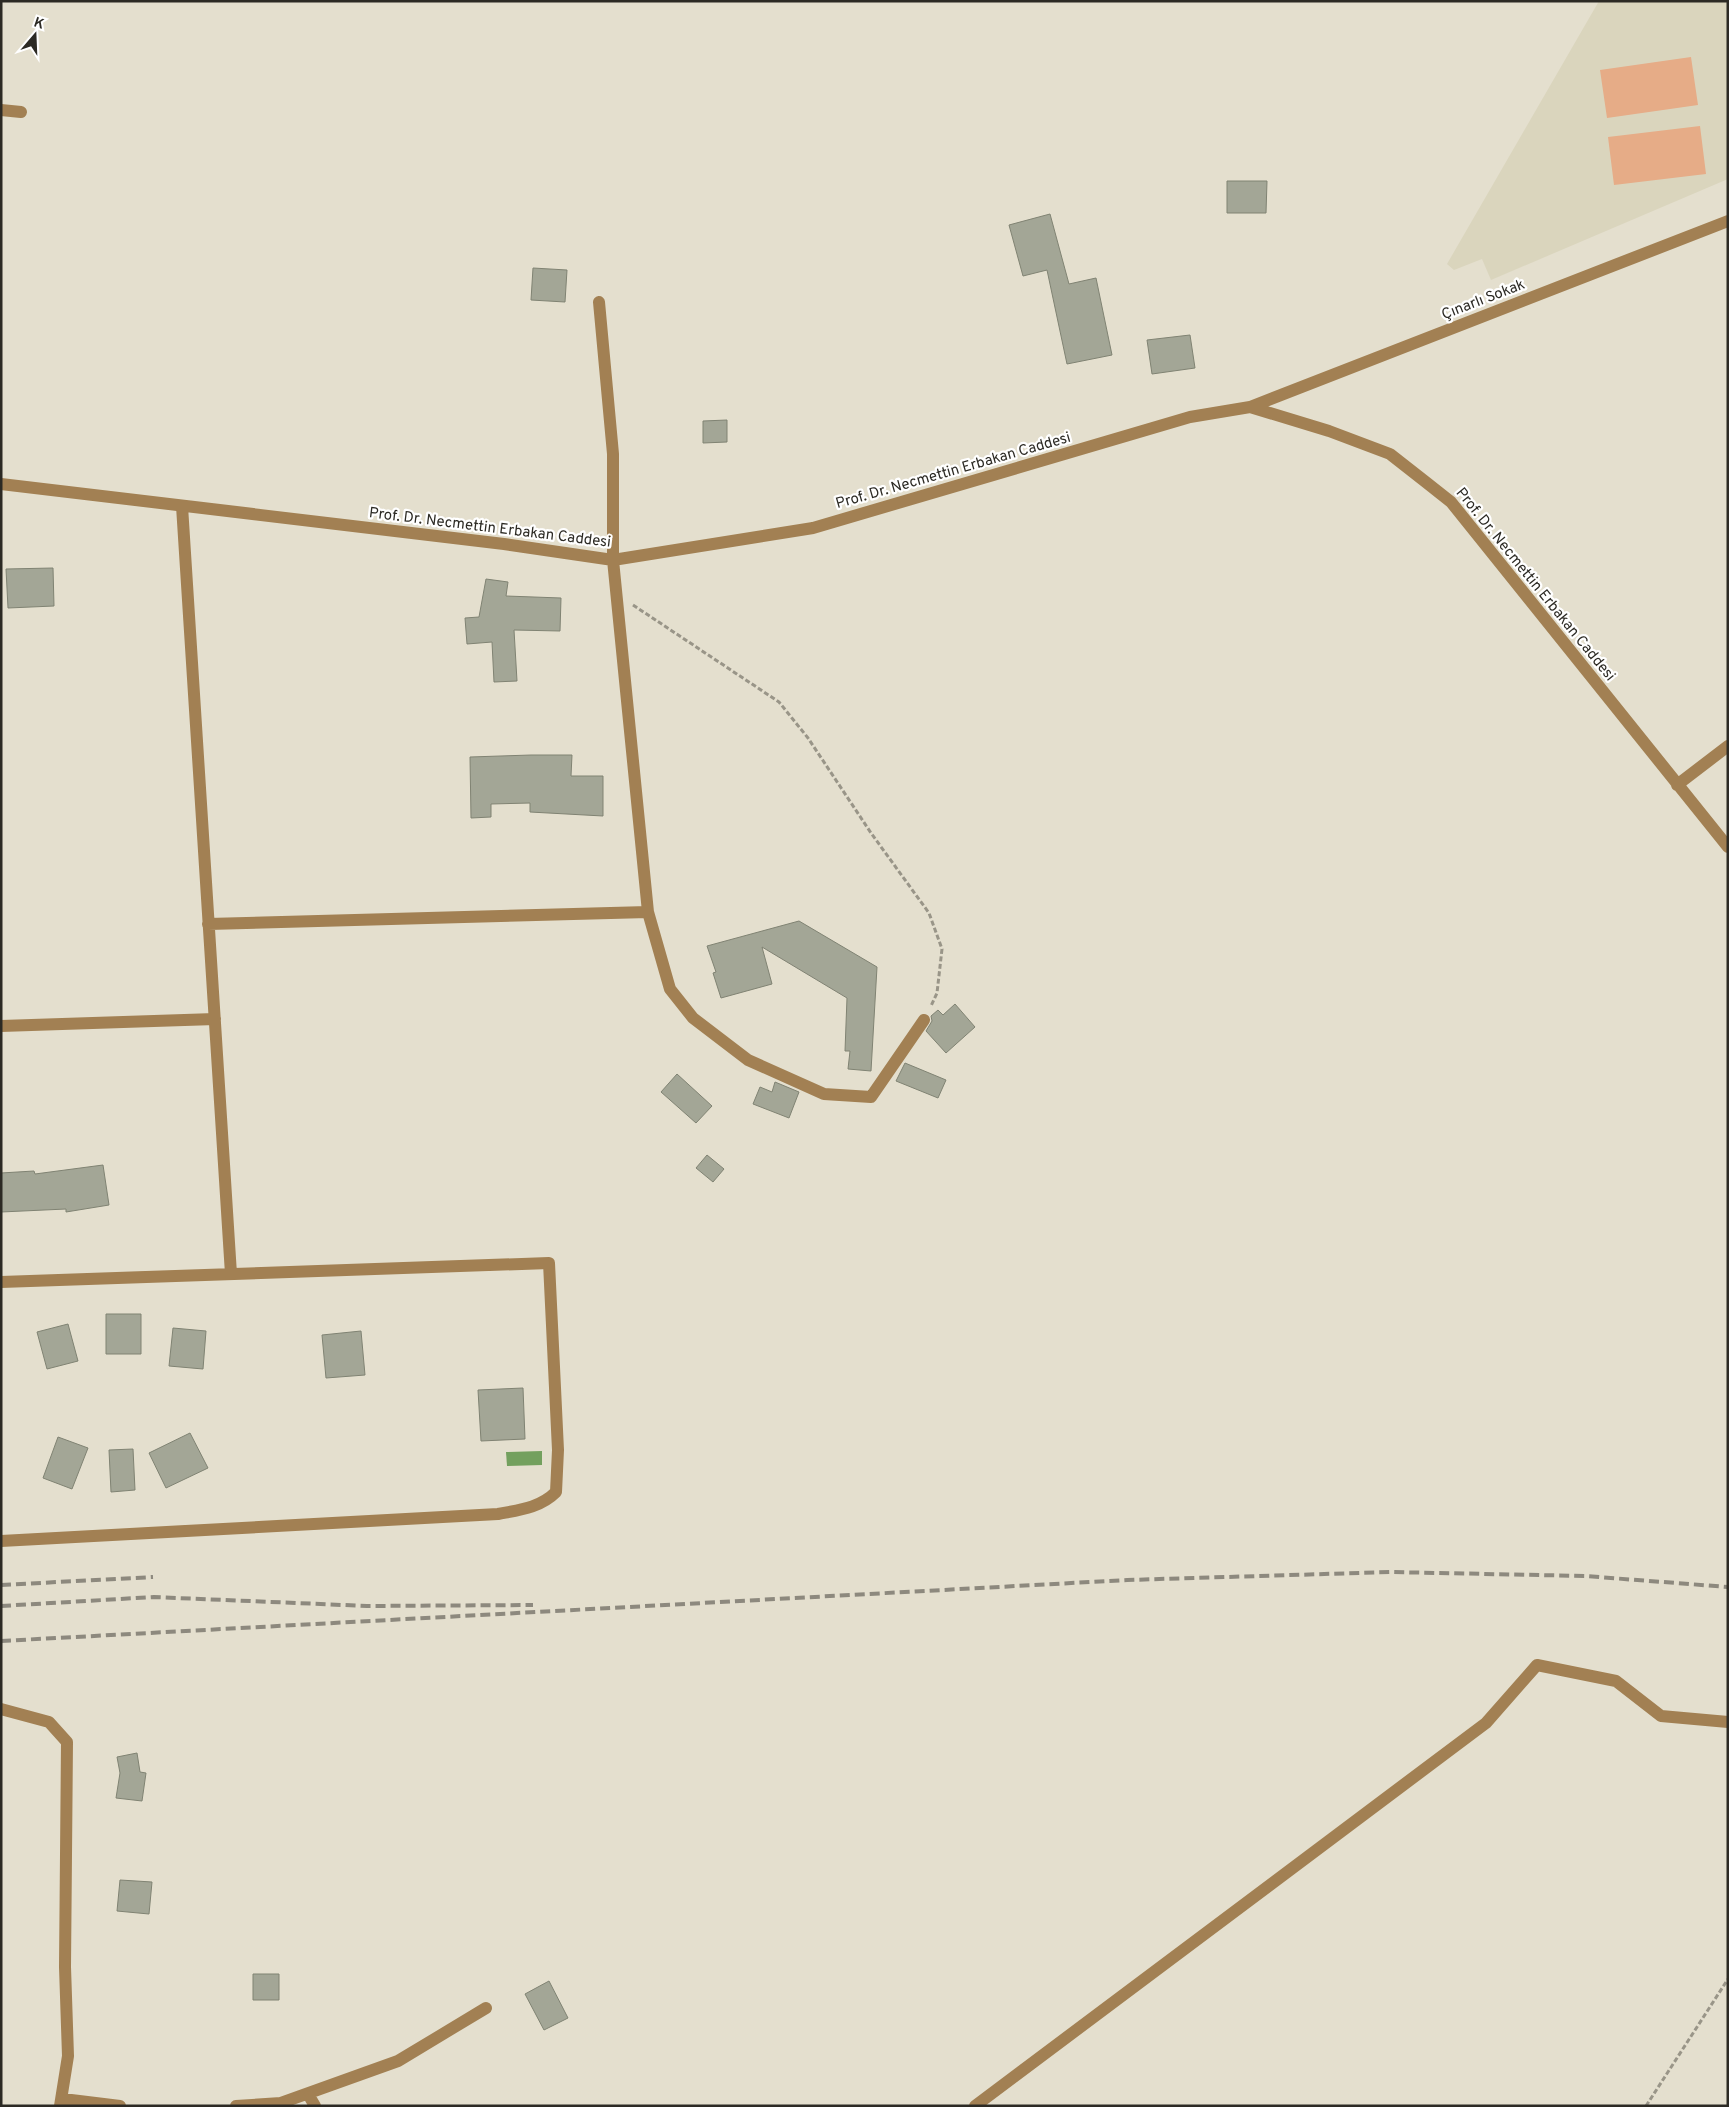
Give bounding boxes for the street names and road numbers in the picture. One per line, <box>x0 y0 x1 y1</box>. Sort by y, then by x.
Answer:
street label: Çınarlı Sokak <box>1439 276 1528 325</box>
street label: Prof. Dr. Necmettin Erbakan Caddesi <box>834 429 1073 514</box>
street label: Prof. Dr. Necmettin Erbakan Caddesi <box>1451 484 1619 686</box>
street label: Prof. Dr. Necmettin Erbakan Caddesi <box>368 504 612 553</box>

